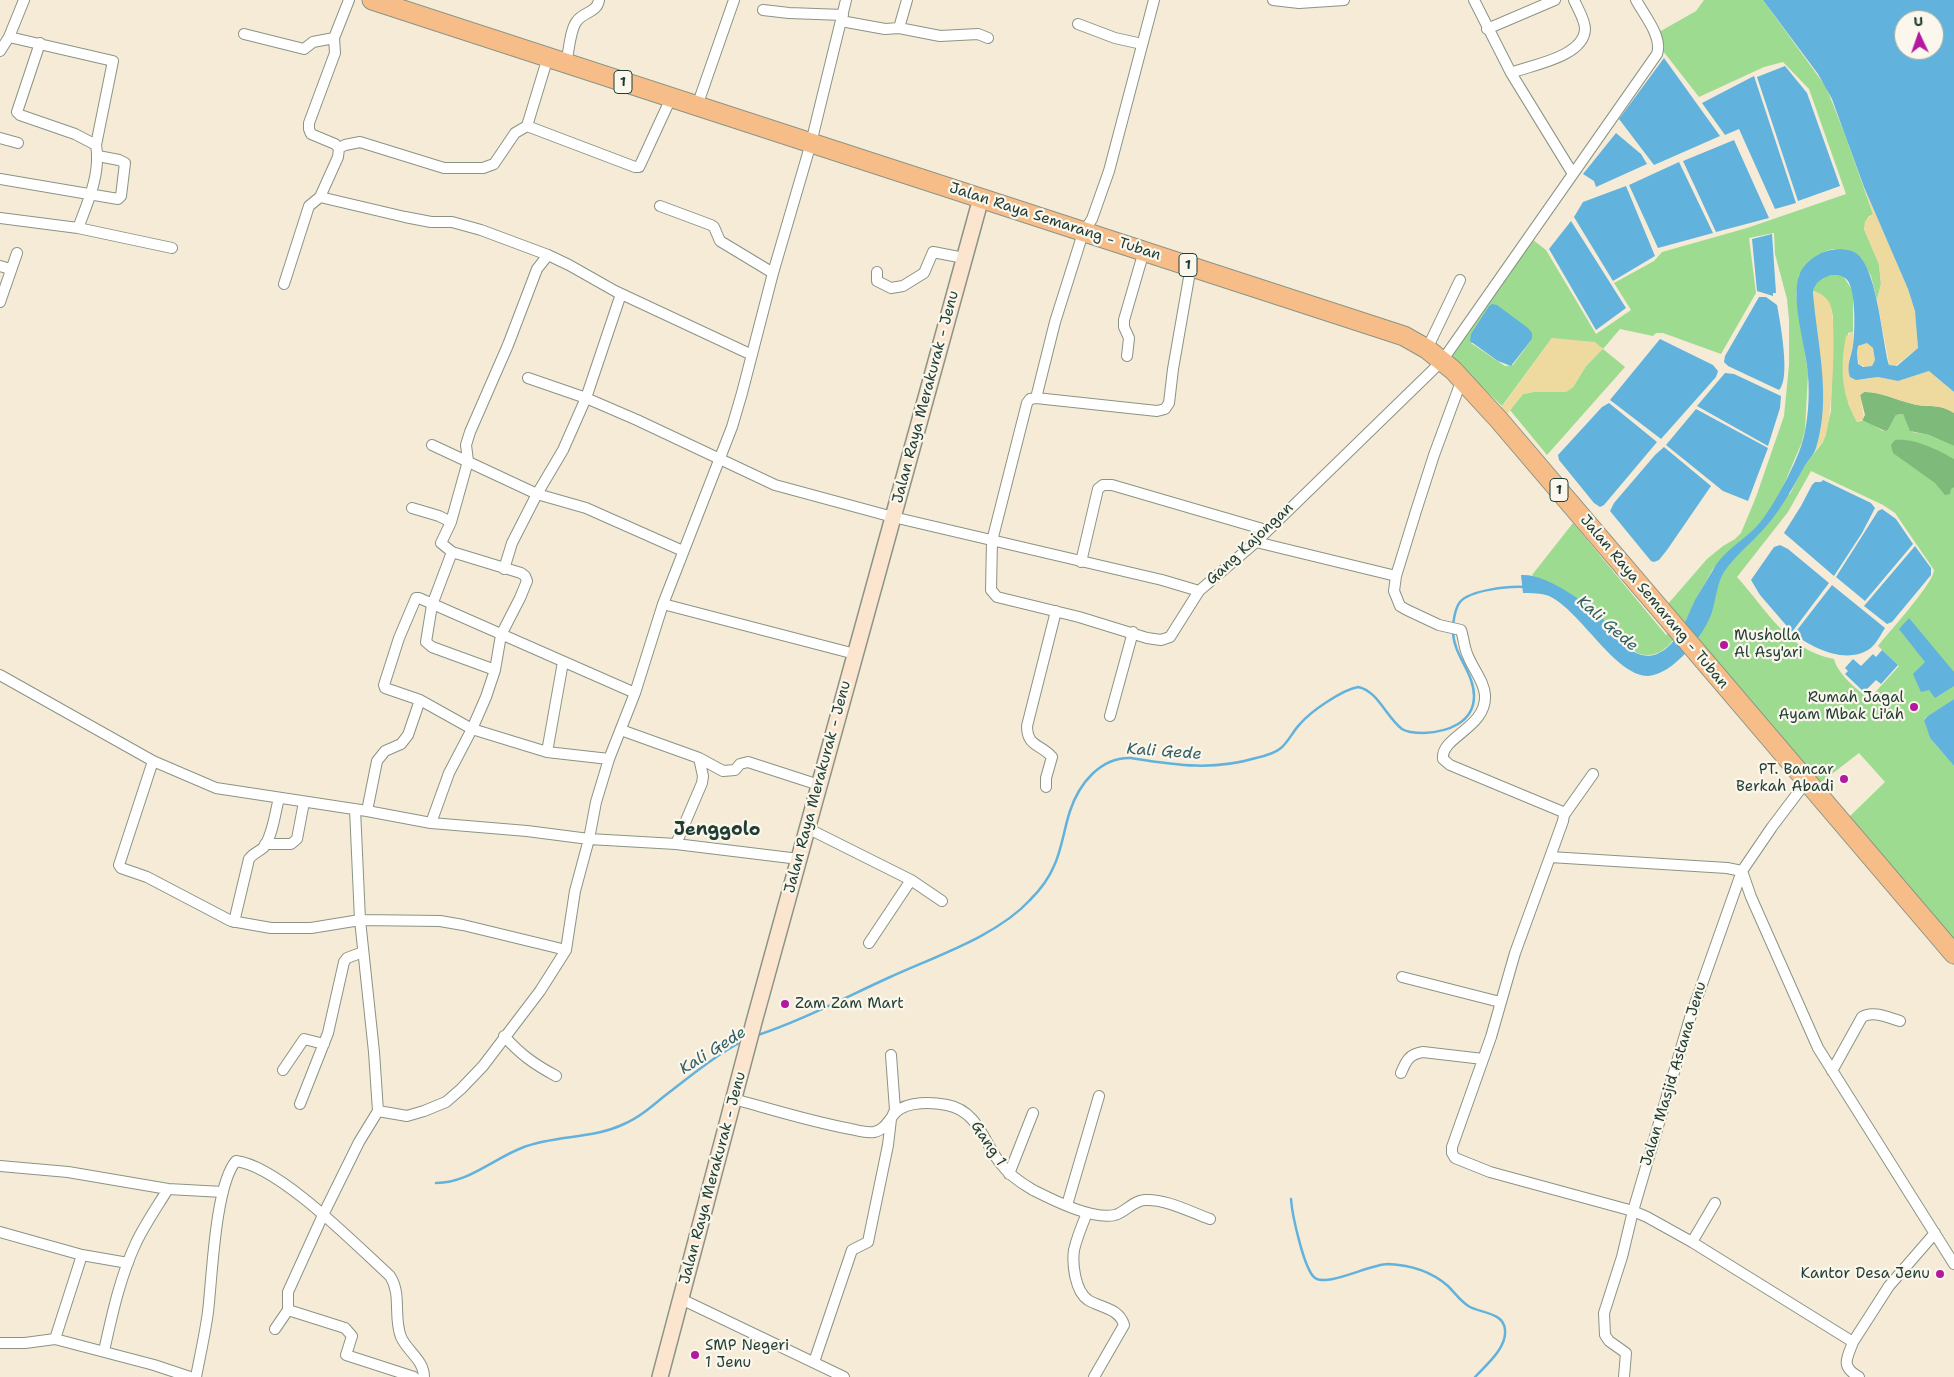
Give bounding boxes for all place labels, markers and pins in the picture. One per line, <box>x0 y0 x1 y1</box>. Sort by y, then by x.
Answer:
place label: Musholla Al Asy'ari <box>1734 627 1803 662</box>
marker: Musholla Al Asy'ari <box>1718 639 1730 651</box>
place label: Rumah Jagal Ayam Mbak Li'ah <box>1778 689 1904 724</box>
marker: Rumah Jagal Ayam Mbak Li'ah <box>1908 701 1920 713</box>
place label: PT. Bancar Berkah Abadi <box>1736 761 1834 796</box>
marker: PT. Bancar Berkah Abadi <box>1838 773 1850 785</box>
place label: Zam Zam Mart <box>795 995 904 1013</box>
marker: Zam Zam Mart <box>779 998 791 1010</box>
place label: Kantor Desa Jenu <box>1801 1265 1930 1283</box>
marker: Kantor Desa Jenu <box>1934 1268 1946 1280</box>
place label: SMP Negeri 1 Jenu <box>705 1337 789 1372</box>
marker: SMP Negeri 1 Jenu <box>689 1349 701 1361</box>

